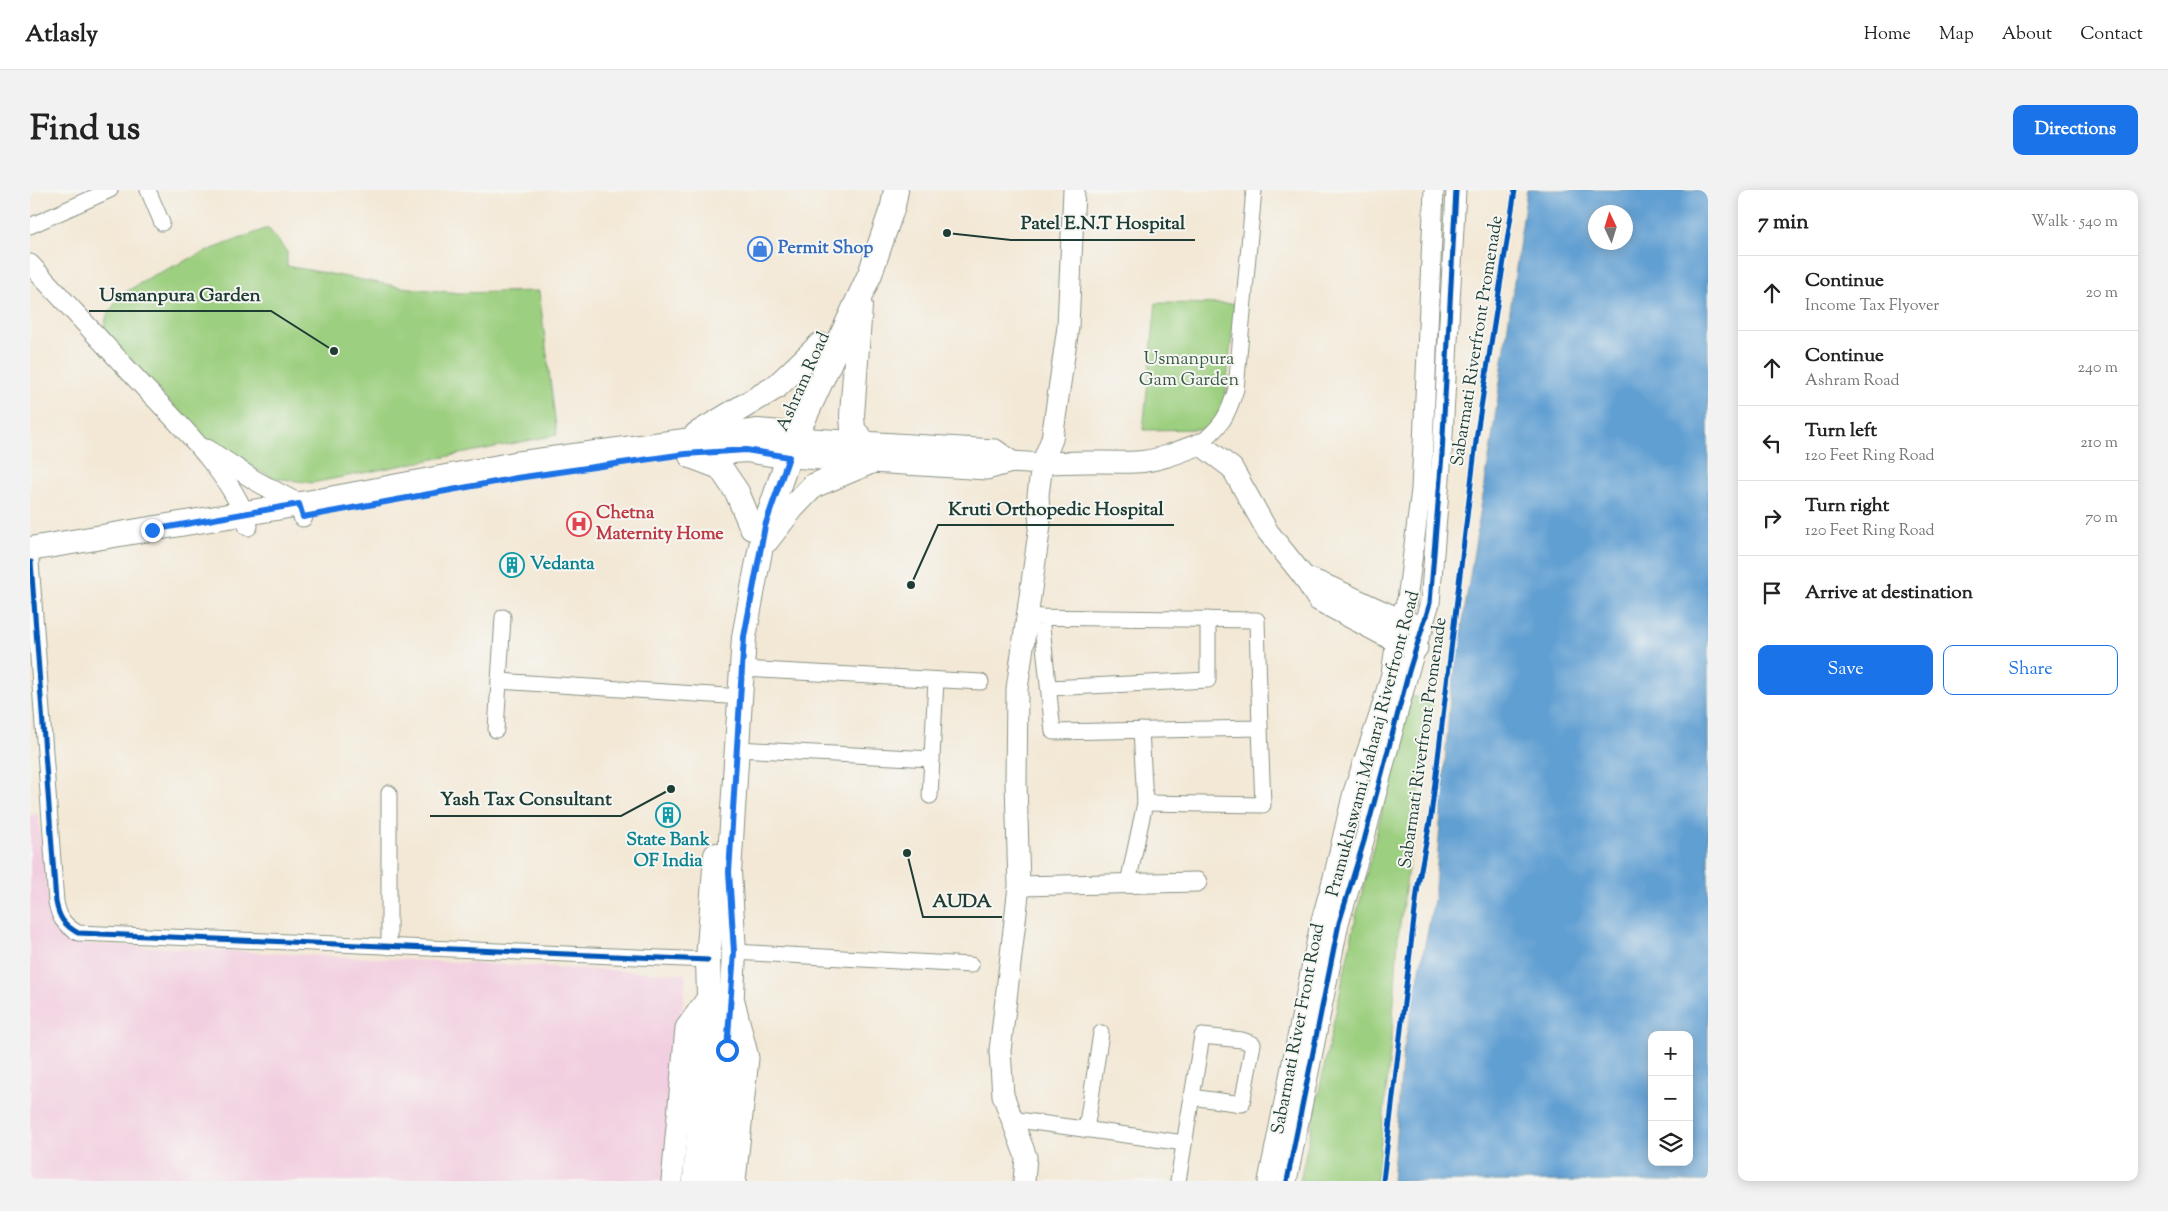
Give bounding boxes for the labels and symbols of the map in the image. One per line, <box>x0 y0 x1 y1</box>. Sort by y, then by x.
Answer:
north arrow <box>1588 205 1633 250</box>
callout: Patel E.N.T Hospital <box>1011 206 1195 240</box>
text: Patel E.N.T Hospital <box>1021 211 1186 238</box>
street label: Sabarmati Riverfront Promenade <box>1445 214 1511 468</box>
shop icon: Permit Shop <box>747 236 773 262</box>
place label: Permit Shop <box>778 236 873 262</box>
callout: Usmanpura Garden <box>89 277 271 311</box>
text: Usmanpura Garden <box>99 283 262 310</box>
street label: Ashram Road <box>771 328 837 436</box>
park label: Usmanpura Gam Garden <box>1139 347 1239 394</box>
callout: Kruti Orthopedic Hospital <box>938 491 1174 525</box>
text: Kruti Orthopedic Hospital <box>948 497 1165 524</box>
place label: Chetna Maternity Home <box>596 501 724 548</box>
hospital icon: Chetna Maternity Home <box>566 511 592 537</box>
route end <box>141 519 164 542</box>
building icon: Vedanta <box>499 552 525 578</box>
place label: Vedanta <box>530 552 595 578</box>
street label: Pramukhswami Maharaj Riverfront Road <box>1321 588 1427 900</box>
street label: Sabarmati Riverfront Promenade <box>1393 616 1455 870</box>
callout: Yash Tax Consultant <box>430 782 621 816</box>
text: Yash Tax Consultant <box>440 787 612 814</box>
building icon: State Bank OF India <box>655 802 681 828</box>
place label: State Bank OF India <box>626 828 710 875</box>
callout: AUDA <box>923 883 1002 917</box>
text: AUDA <box>932 889 992 916</box>
street label: Sabarmati River Front Road <box>1266 921 1332 1137</box>
route start <box>716 1039 739 1062</box>

